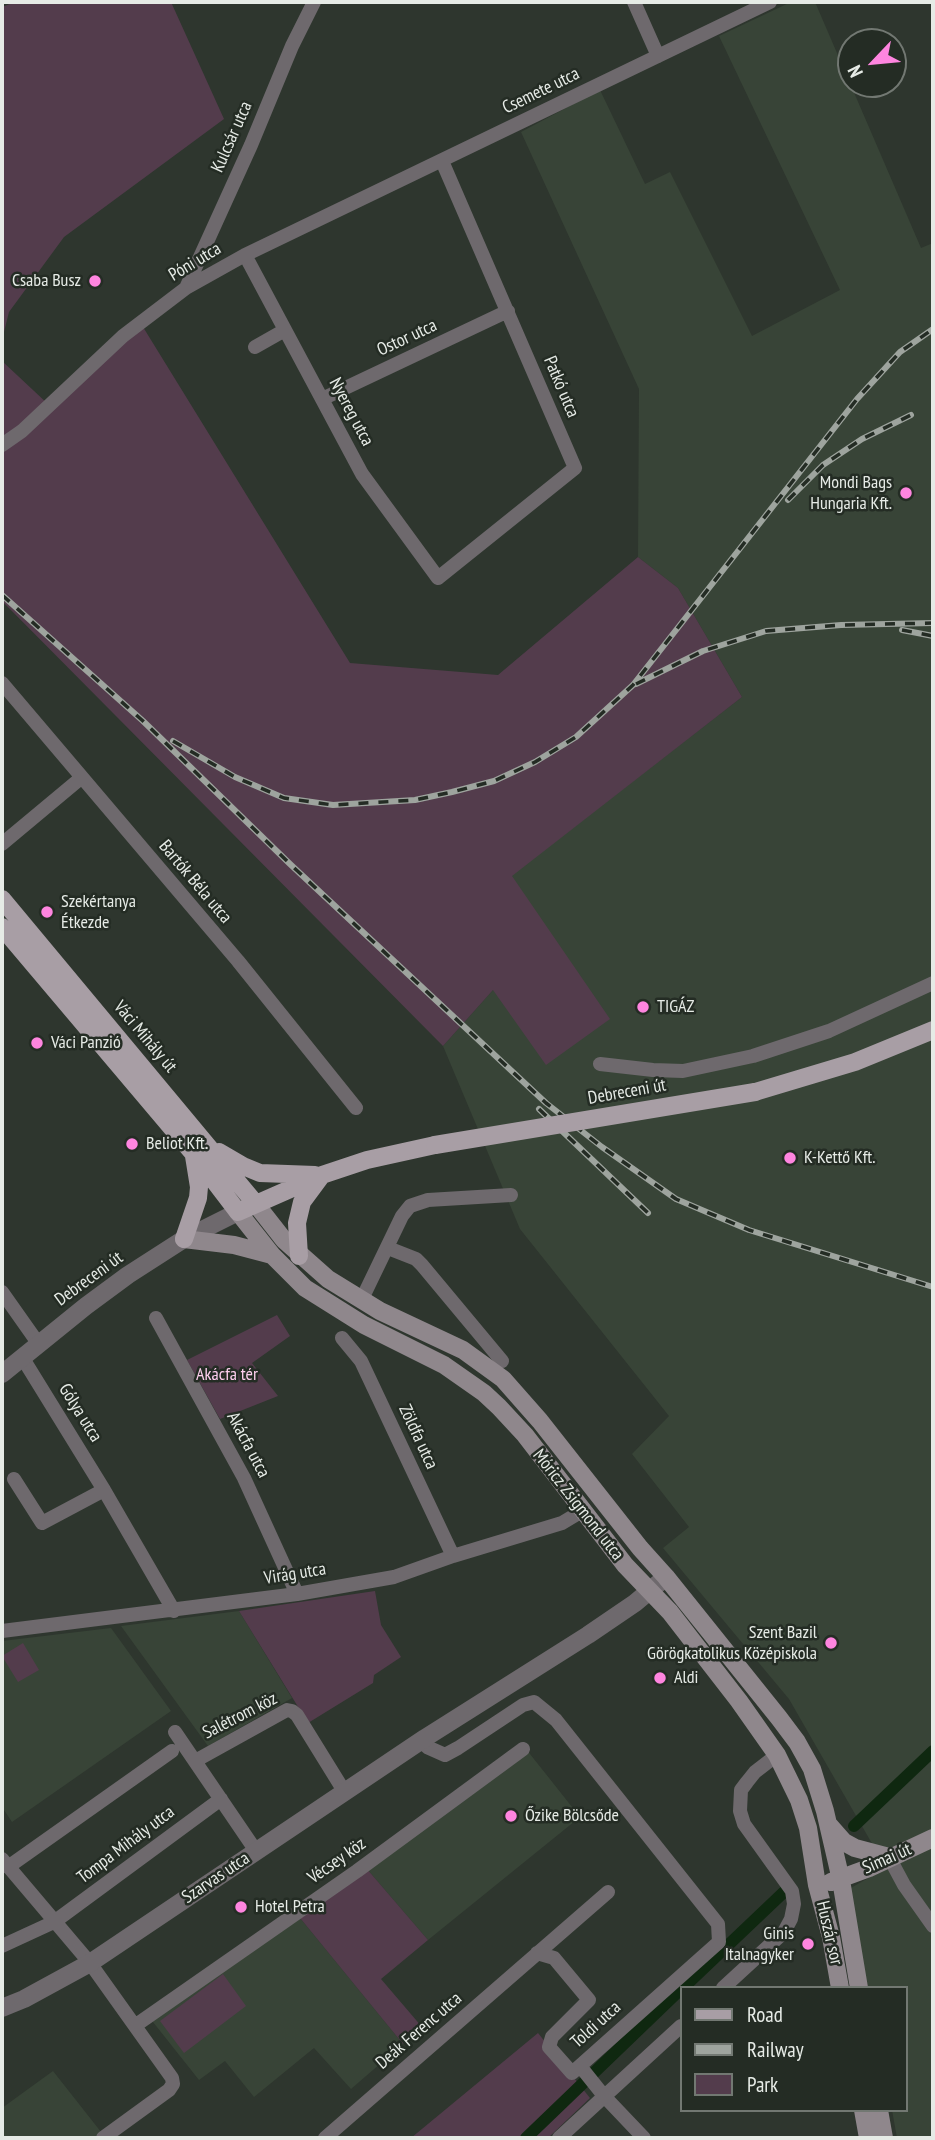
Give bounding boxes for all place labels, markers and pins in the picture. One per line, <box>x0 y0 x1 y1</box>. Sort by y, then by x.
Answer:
place label: Csaba Busz <box>12 270 81 292</box>
marker: Csaba Busz <box>87 273 103 289</box>
place label: Mondi Bags Hungaria Kft. <box>810 472 892 514</box>
marker: Mondi Bags Hungaria Kft. <box>898 485 914 501</box>
place label: Szekértanya Étkezde <box>61 891 136 934</box>
marker: Szekértanya Étkezde <box>39 904 55 920</box>
place label: TIGÁZ <box>657 996 694 1018</box>
marker: TIGÁZ <box>635 999 651 1015</box>
place label: Váci Panzió <box>51 1032 121 1054</box>
marker: Váci Panzió <box>29 1035 45 1051</box>
place label: Beliot Kft. <box>146 1133 208 1155</box>
marker: Beliot Kft. <box>124 1136 140 1152</box>
place label: K-Kettő Kft. <box>804 1147 875 1169</box>
marker: K-Kettő Kft. <box>782 1150 798 1166</box>
place label: Szent Bazil Görögkatolikus Középiskola <box>647 1622 817 1664</box>
marker: Szent Bazil Görögkatolikus Középiskola <box>823 1635 839 1651</box>
place label: Aldi <box>674 1667 698 1689</box>
marker: Aldi <box>652 1670 668 1686</box>
place label: Őzike Bölcsőde <box>525 1805 619 1827</box>
marker: Őzike Bölcsőde <box>503 1808 519 1824</box>
place label: Hotel Petra <box>255 1896 325 1918</box>
marker: Hotel Petra <box>233 1899 249 1915</box>
place label: Ginis Italnagyker <box>725 1923 794 1966</box>
marker: Ginis Italnagyker <box>800 1936 816 1952</box>

